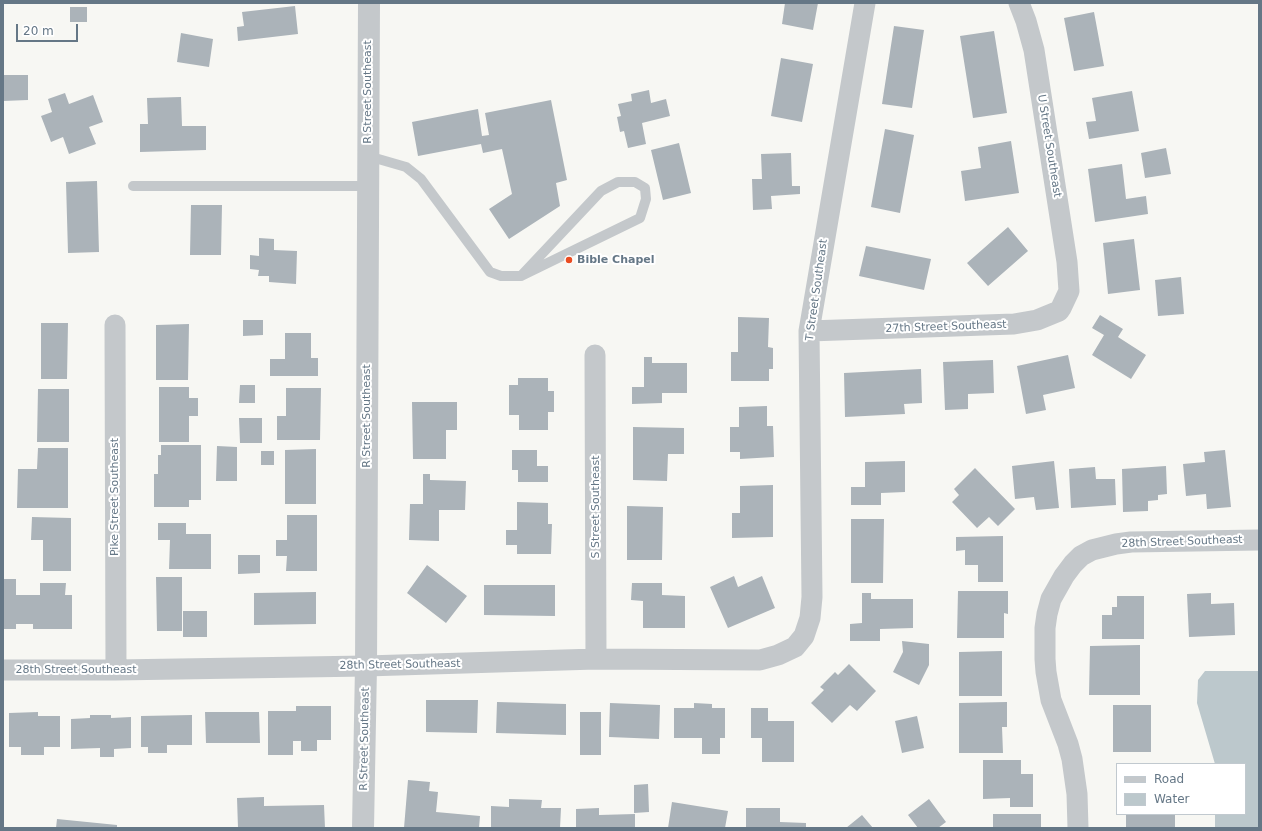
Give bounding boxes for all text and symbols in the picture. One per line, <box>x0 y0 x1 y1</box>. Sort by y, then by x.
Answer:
scale bar <box>18 16 80 42</box>
text: 20 m <box>23 24 54 38</box>
street label: R Street Southeast <box>361 40 375 144</box>
street label: U Street Southeast <box>1034 94 1064 198</box>
street label: T Street Southeast <box>803 238 831 342</box>
place label: Bible Chapel <box>577 253 655 267</box>
marker: Bible Chapel <box>564 255 574 265</box>
street label: 27th Street Southeast <box>885 318 1007 336</box>
street label: R Street Southeast <box>360 364 374 468</box>
street label: Pike Street Southeast <box>108 438 122 556</box>
street label: S Street Southeast <box>589 456 603 558</box>
street label: 28th Street Southeast <box>1121 533 1243 551</box>
street label: 28th Street Southeast <box>339 657 461 673</box>
street label: 28th Street Southeast <box>15 663 137 677</box>
street label: R Street Southeast <box>357 687 373 791</box>
legend <box>1116 763 1246 815</box>
text: Road <box>1154 772 1184 786</box>
text: Water <box>1154 792 1189 806</box>

